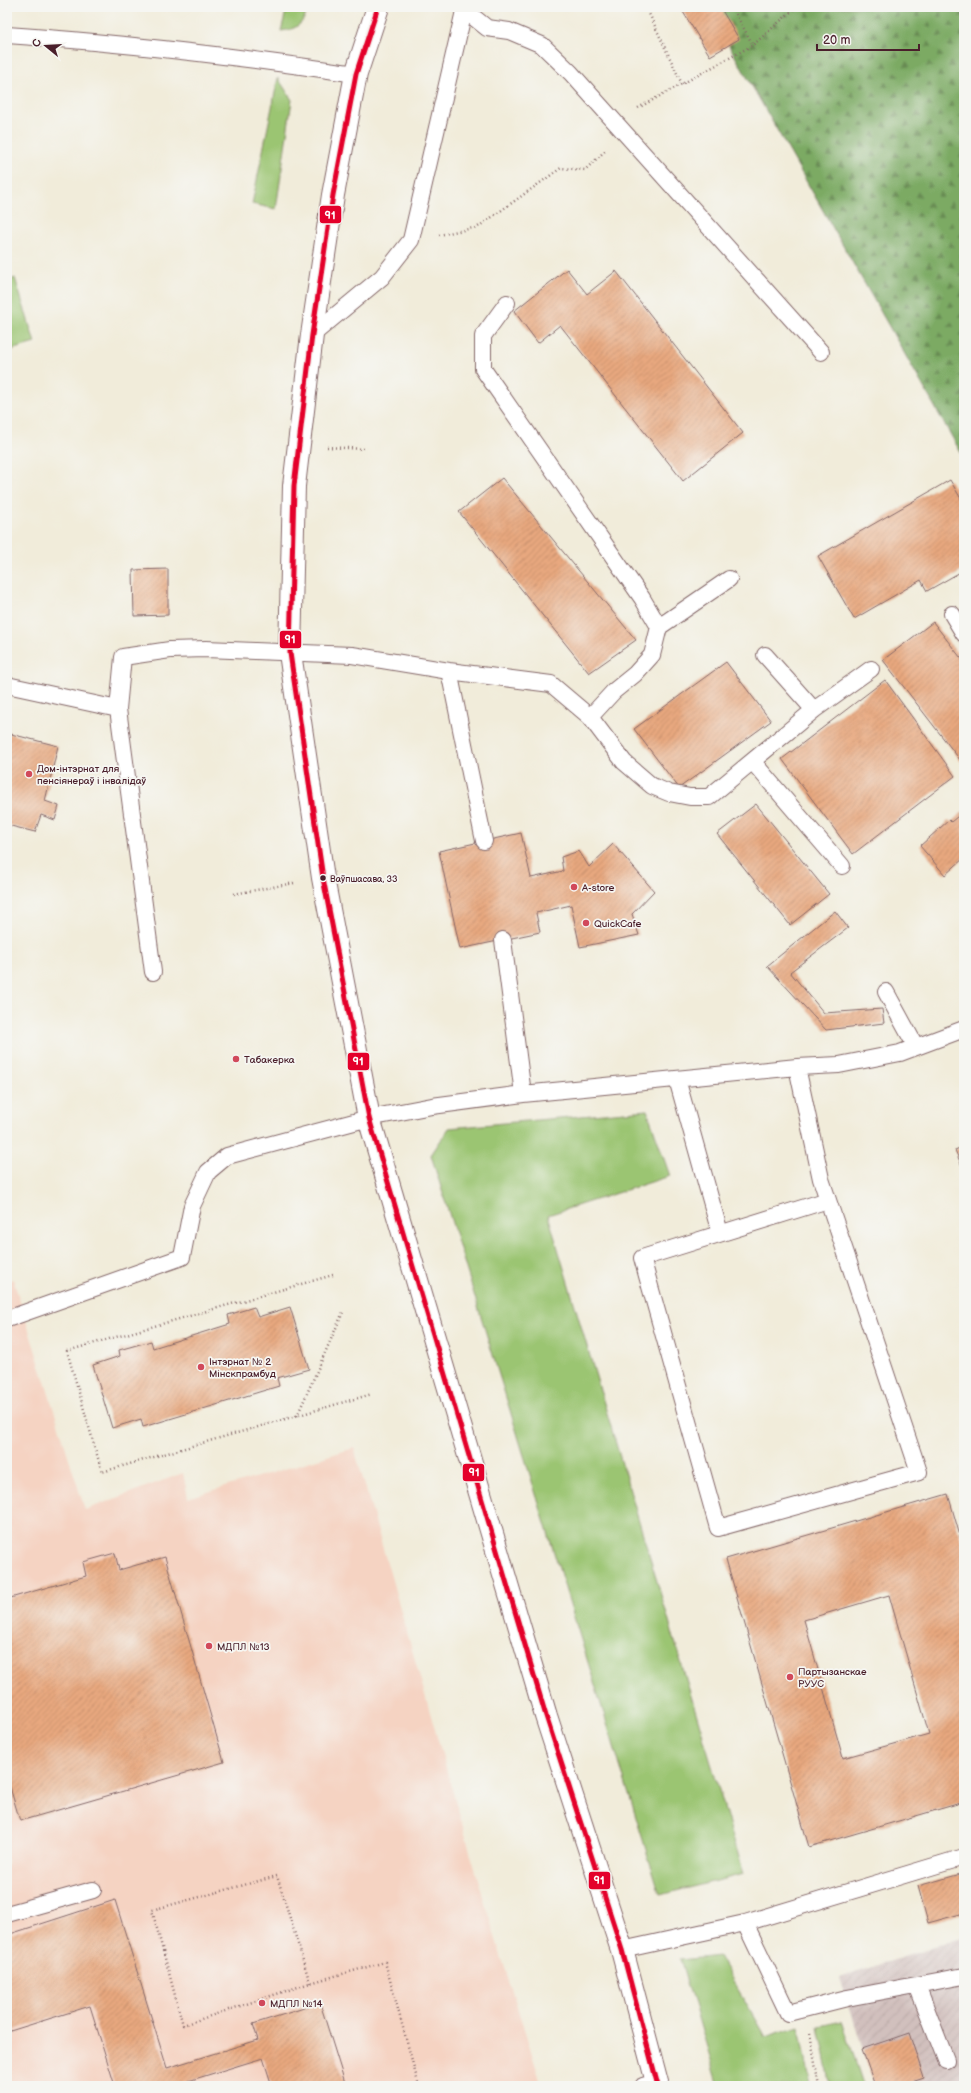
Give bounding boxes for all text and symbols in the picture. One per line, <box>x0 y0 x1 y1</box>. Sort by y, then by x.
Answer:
north arrow <box>26 26 66 66</box>
scale bar <box>817 26 919 52</box>
text: 20 m <box>823 33 850 48</box>
text: С <box>30 37 44 49</box>
line badge: 91 <box>319 205 342 224</box>
text: 91 <box>324 209 336 222</box>
line badge: 91 <box>279 630 302 649</box>
text: 91 <box>284 633 296 646</box>
place label: Дом-інтэрнат для пенсіянераў і інвалідаў <box>37 763 147 787</box>
marker: Дом-інтэрнат для пенсіянераў і інвалідаў <box>24 769 34 779</box>
marker: Ваўпшасава, 33 <box>318 873 328 883</box>
place label: Ваўпшасава, 33 <box>330 874 398 885</box>
marker: А-store <box>569 882 579 892</box>
place label: А-store <box>581 882 615 894</box>
marker: QuickCafe <box>581 918 591 928</box>
place label: QuickCafe <box>594 918 641 930</box>
line badge: 91 <box>347 1052 370 1071</box>
marker: Табакерка <box>231 1054 241 1064</box>
place label: Табакерка <box>244 1054 295 1066</box>
text: 91 <box>352 1055 364 1068</box>
place label: Інтэрнат № 2 Мінскпрамбуд <box>209 1356 276 1380</box>
marker: Інтэрнат № 2 Мінскпрамбуд <box>196 1362 206 1372</box>
line badge: 91 <box>462 1463 485 1482</box>
text: 91 <box>468 1466 480 1479</box>
marker: МДПЛ №13 <box>204 1641 214 1651</box>
place label: МДПЛ №13 <box>217 1641 270 1653</box>
place label: Партызанскае РУУС <box>798 1666 867 1690</box>
marker: Партызанскае РУУС <box>785 1672 795 1682</box>
line badge: 91 <box>588 1871 611 1890</box>
text: 91 <box>593 1874 605 1887</box>
marker: МДПЛ №14 <box>257 1998 267 2008</box>
place label: МДПЛ №14 <box>270 1998 323 2010</box>

